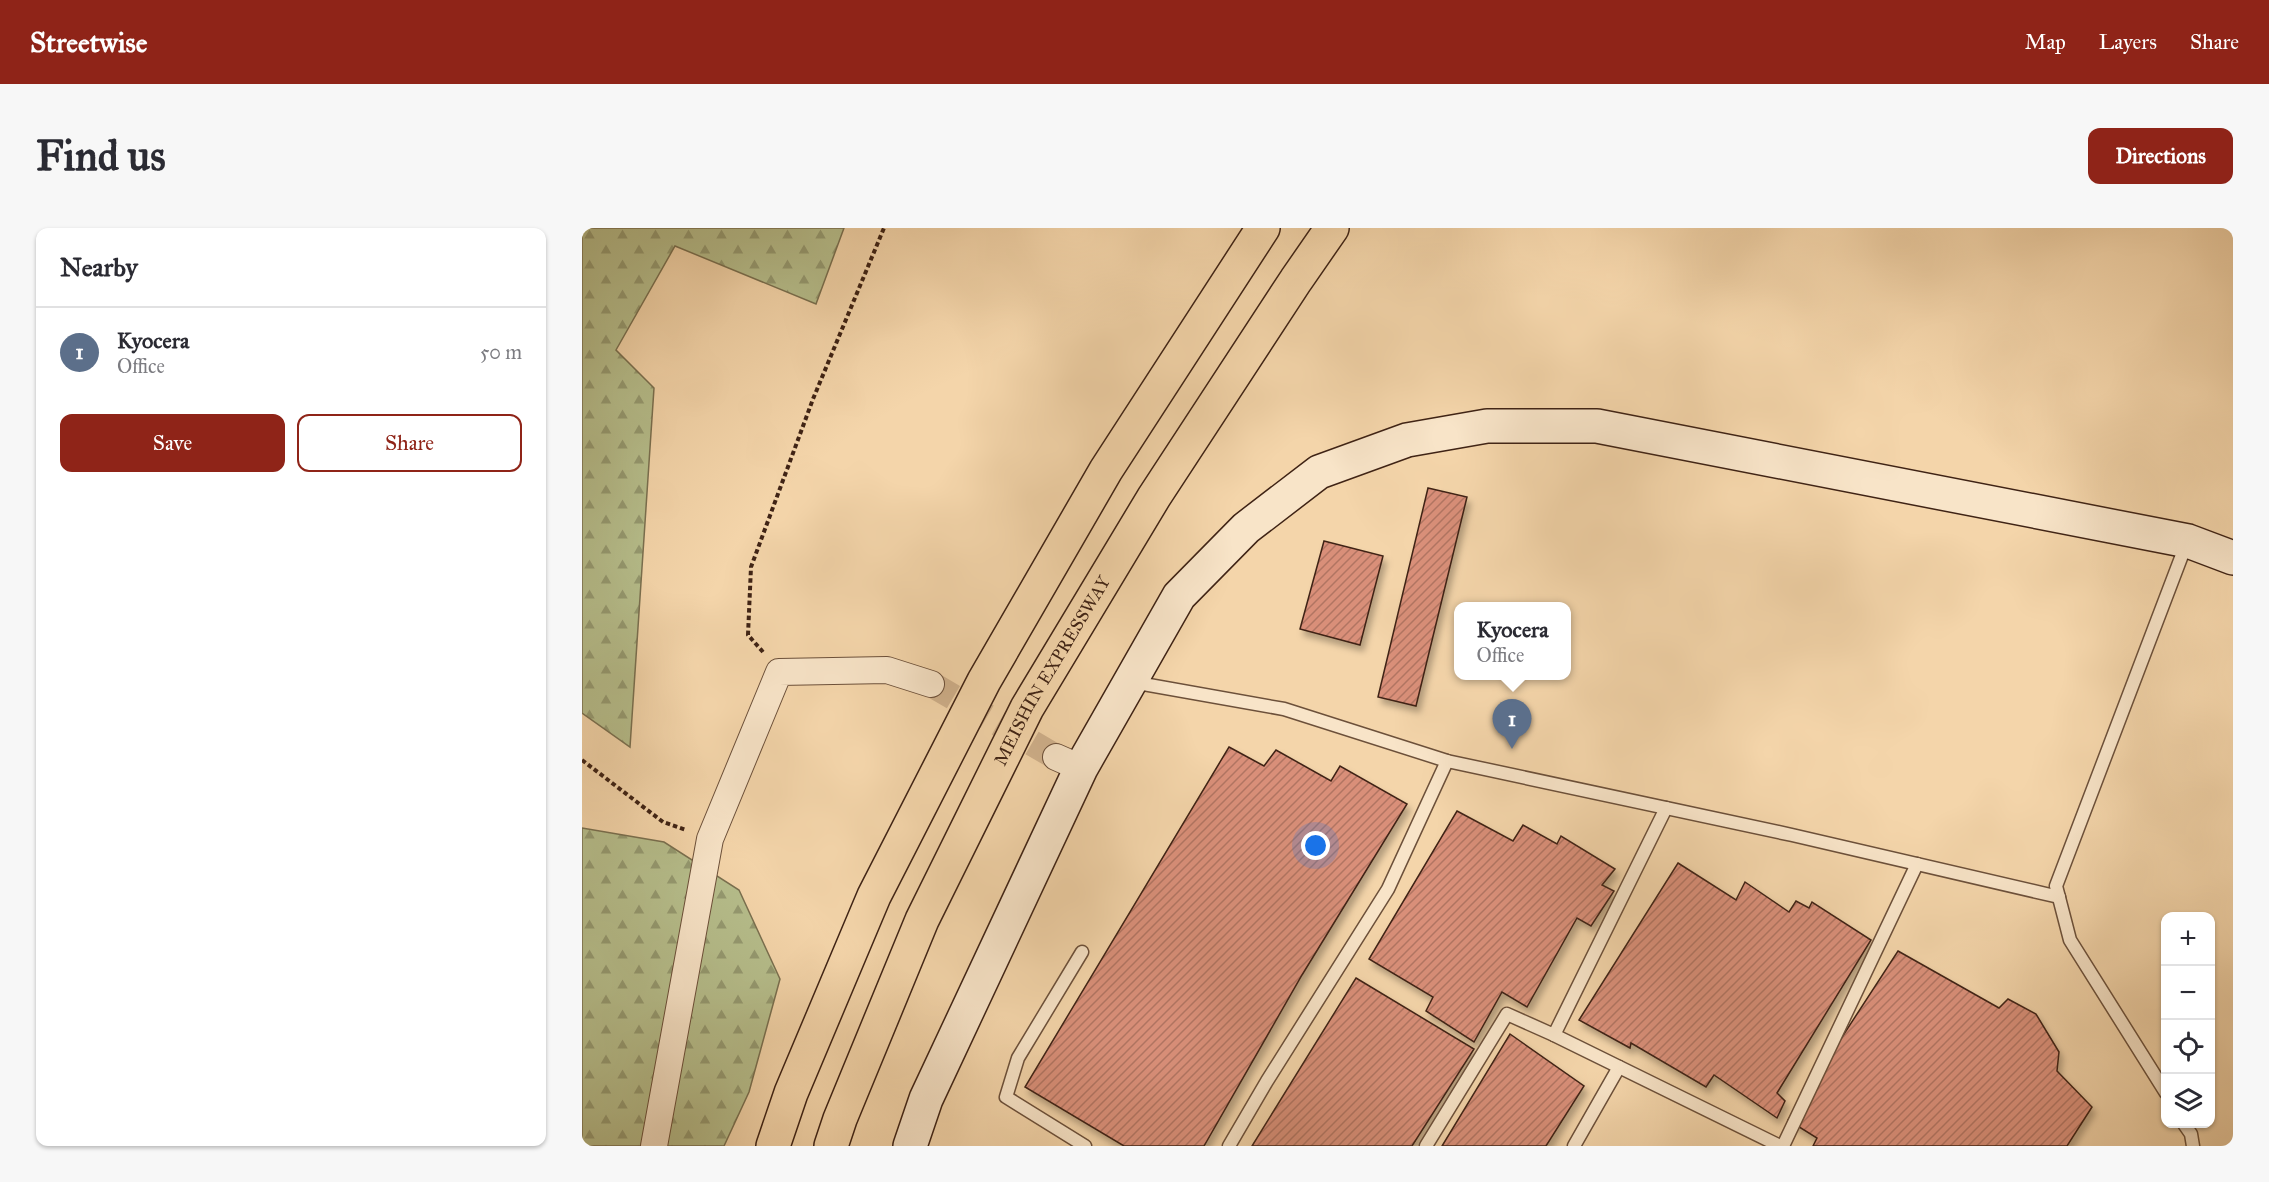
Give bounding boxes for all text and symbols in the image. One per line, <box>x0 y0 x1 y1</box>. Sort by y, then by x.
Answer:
text: Streetwise <box>30 25 147 60</box>
text: Map <box>2025 29 2066 55</box>
text: Layers <box>2099 29 2157 55</box>
text: Share <box>2190 29 2239 55</box>
button: Directions <box>2088 128 2233 184</box>
text: Find us <box>36 130 166 182</box>
text: Nearby <box>60 251 138 283</box>
text: Kyocera <box>117 327 189 354</box>
text: 1 <box>76 340 83 364</box>
text: 50 m <box>480 340 522 364</box>
text: Office <box>117 354 165 378</box>
button: Save <box>60 414 285 472</box>
button: Share <box>297 414 522 472</box>
street label: MEISHIN EXPRESSWAY <box>989 571 1115 769</box>
popup <box>1454 602 1571 680</box>
text: Kyocera <box>1476 616 1549 643</box>
text: Office <box>1476 643 1524 667</box>
pin: 1 <box>1492 700 1532 749</box>
your location <box>1301 831 1330 860</box>
map controls <box>2161 912 2215 1128</box>
button: + <box>2161 912 2215 966</box>
button: − <box>2161 966 2215 1020</box>
button: locate <box>2161 1020 2215 1074</box>
button: layers <box>2161 1074 2215 1128</box>

